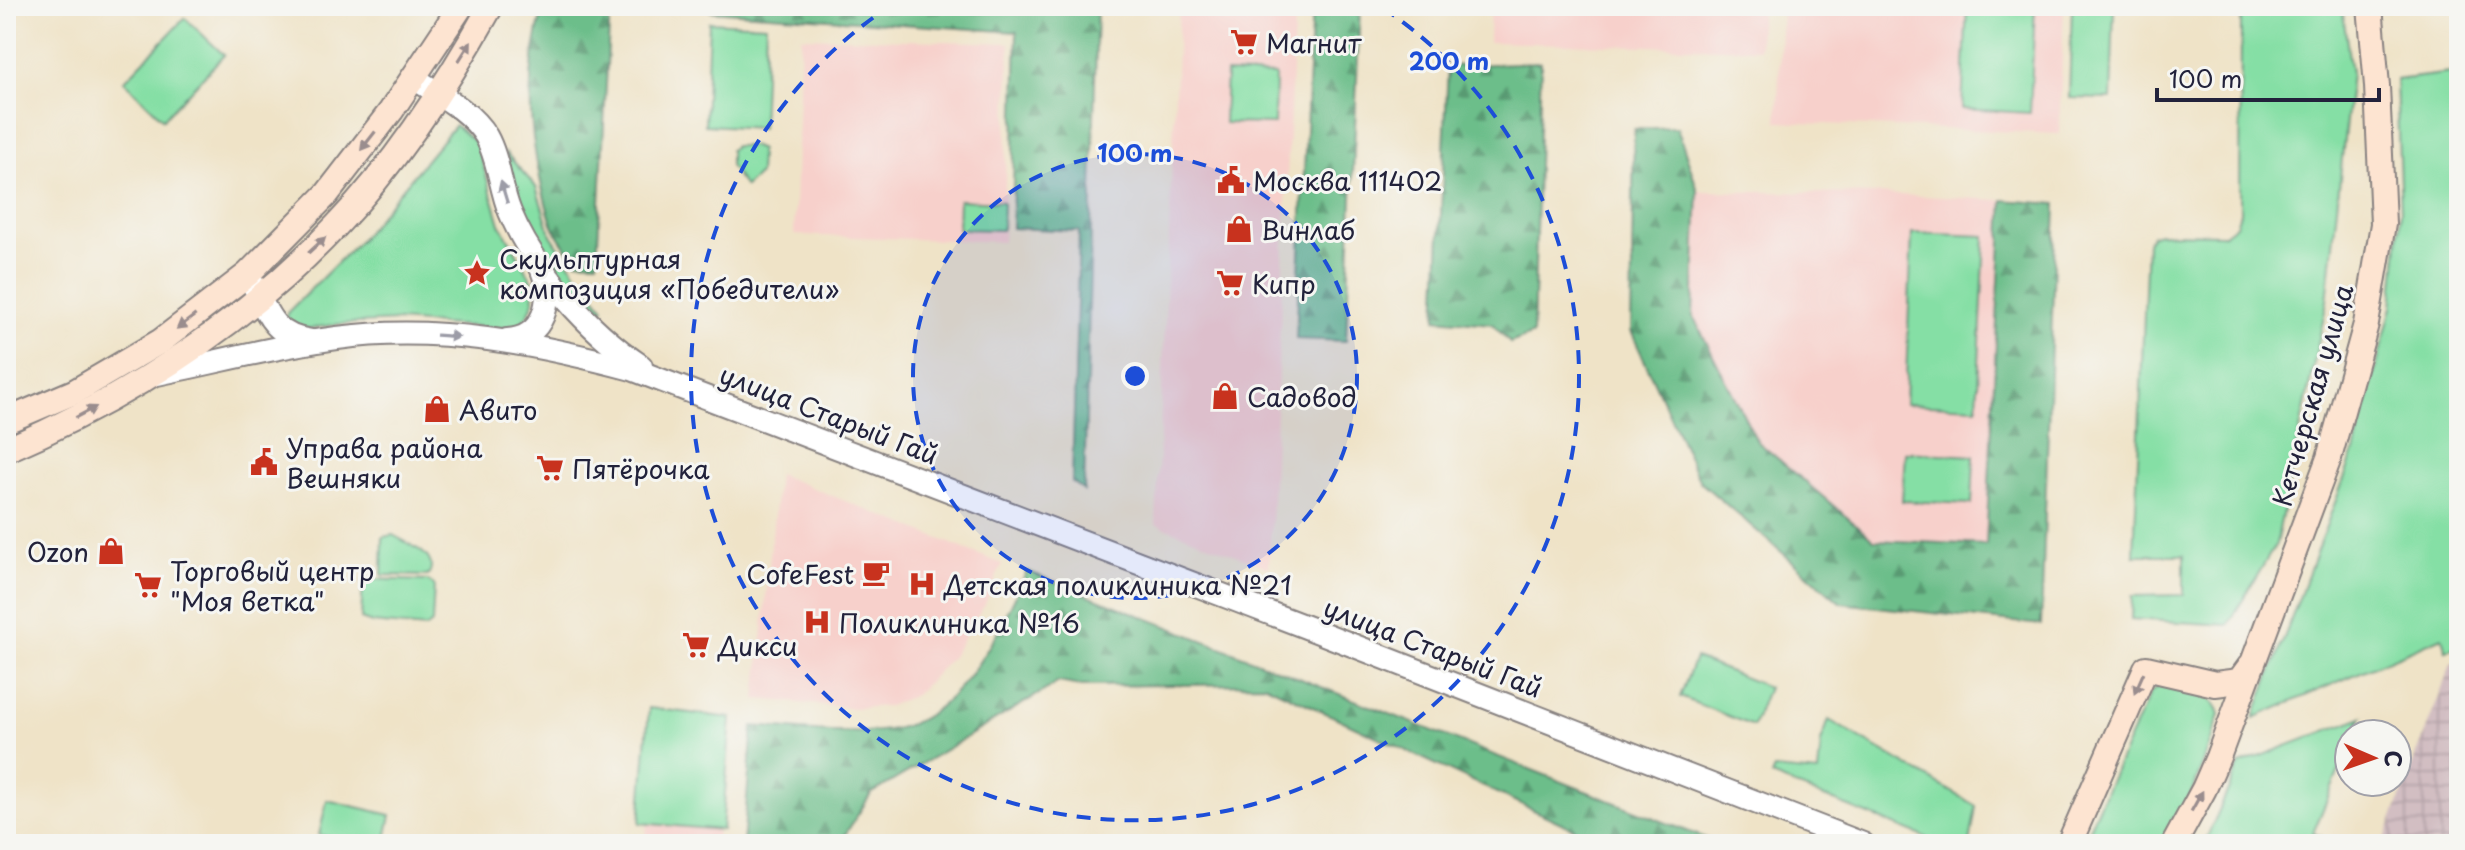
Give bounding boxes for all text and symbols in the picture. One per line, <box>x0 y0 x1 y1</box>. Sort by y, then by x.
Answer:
place label: Магнит <box>1266 23 1362 62</box>
supermarket icon: Магнит <box>1229 27 1259 57</box>
one-way arrow <box>458 40 473 61</box>
text: 200 m <box>1409 42 1489 78</box>
scale bar <box>2157 52 2379 102</box>
text: 100 m <box>2169 60 2242 96</box>
one-way arrow <box>360 131 376 151</box>
text: 100 m <box>1098 134 1172 170</box>
place label: Москва 111402 <box>1253 161 1442 200</box>
public building icon: Москва 111402 <box>1216 165 1246 195</box>
one-way arrow <box>497 180 510 204</box>
place label: Винлаб <box>1261 210 1355 249</box>
shop icon: Винлаб <box>1224 214 1254 244</box>
one-way arrow <box>307 236 326 254</box>
place label: Скульптурная композиция «Победители» <box>499 239 839 308</box>
place icon: Скульптурная композиция «Победители» <box>462 258 492 288</box>
place label: Кипр <box>1252 264 1316 303</box>
supermarket icon: Кипр <box>1215 268 1245 298</box>
street label: Кетчерская улица <box>2262 279 2363 511</box>
one-way arrow <box>176 313 197 329</box>
one-way arrow <box>435 330 460 343</box>
street label: улица Старый Гай <box>714 354 944 474</box>
centre of rings <box>1121 362 1149 390</box>
place label: Садовод <box>1247 377 1357 416</box>
shop icon: Садовод <box>1210 381 1240 411</box>
place label: Авито <box>459 390 538 429</box>
shop icon: Авито <box>422 394 452 424</box>
one-way arrow <box>75 405 97 419</box>
place label: Управа района Вешняки <box>286 428 483 497</box>
public building icon: Управа района Вешняки <box>249 447 279 477</box>
place label: Пятёрочка <box>572 449 710 488</box>
supermarket icon: Пятёрочка <box>535 453 565 483</box>
place label: Ozon <box>27 532 89 571</box>
shop icon: Ozon <box>96 536 126 566</box>
place label: Торговый центр "Моя ветка" <box>170 551 374 620</box>
place label: CofeFest <box>746 554 854 593</box>
cafe icon: CofeFest <box>861 558 891 588</box>
place label: Детская поликлиника №21 <box>943 565 1292 604</box>
hospital icon: Детская поликлиника №21 <box>907 569 937 599</box>
supermarket icon: Торговый центр "Моя ветка" <box>133 570 163 600</box>
street label: улица Старый Гай <box>1318 587 1548 707</box>
place label: Поликлиника №16 <box>839 603 1080 642</box>
hospital icon: Поликлиника №16 <box>802 607 832 637</box>
place label: Дикси <box>717 626 797 665</box>
supermarket icon: Дикси <box>681 630 711 660</box>
one-way arrow <box>2133 671 2146 695</box>
north arrow <box>2333 718 2413 798</box>
text: С <box>2378 750 2411 768</box>
one-way arrow <box>2191 790 2204 813</box>

